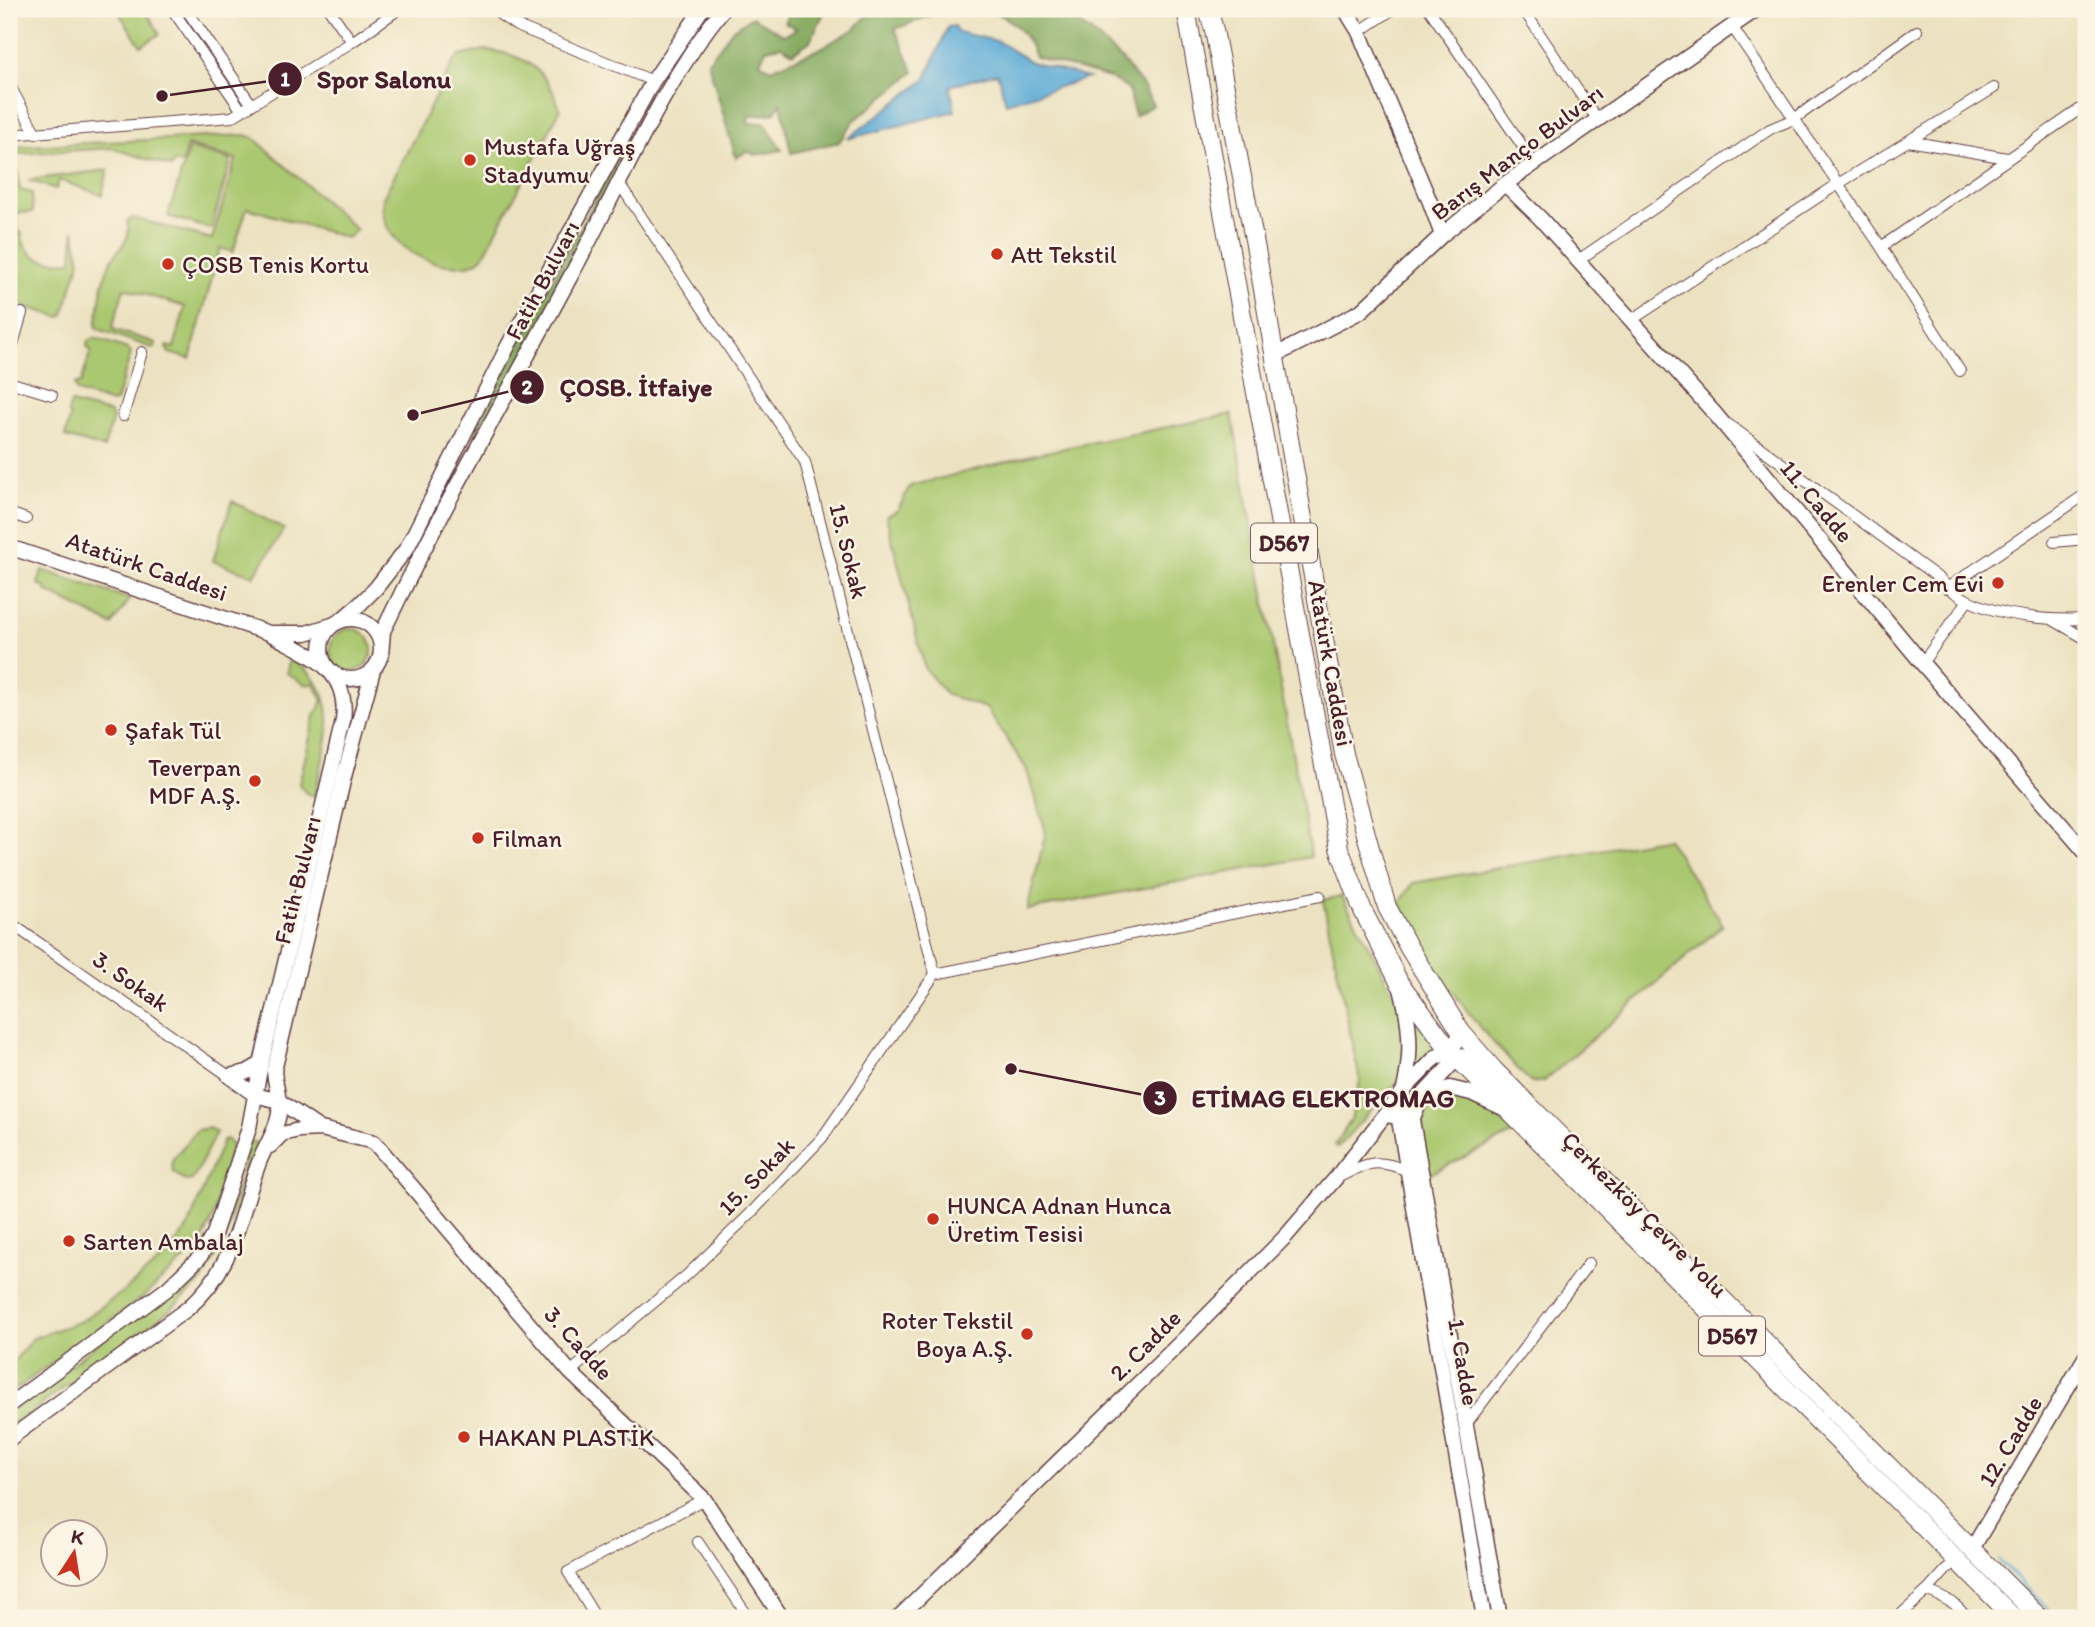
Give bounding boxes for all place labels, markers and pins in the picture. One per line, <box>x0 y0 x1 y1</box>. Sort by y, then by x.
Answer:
callout: Spor Salonu <box>267 55 465 102</box>
place label: Mustafa Uğraş Stadyumu <box>484 132 635 189</box>
marker: Mustafa Uğraş Stadyumu <box>462 152 478 168</box>
place label: Att Tekstil <box>1011 240 1117 269</box>
marker: Att Tekstil <box>989 246 1005 262</box>
place label: ÇOSB Tenis Kortu <box>182 250 369 279</box>
marker: ÇOSB Tenis Kortu <box>160 256 176 272</box>
callout: ÇOSB. İtfaiye <box>510 363 726 410</box>
place label: Erenler Cem Evi <box>1822 569 1984 598</box>
marker: Erenler Cem Evi <box>1990 575 2006 591</box>
place label: Şafak Tül <box>125 716 221 745</box>
marker: Şafak Tül <box>103 722 119 738</box>
place label: Teverpan MDF A.Ş. <box>148 753 241 810</box>
marker: Teverpan MDF A.Ş. <box>247 773 263 789</box>
place label: Filman <box>492 824 562 853</box>
marker: Filman <box>470 830 486 846</box>
callout: ETİMAG ELEKTROMAG <box>1142 1074 1468 1121</box>
place label: HUNCA Adnan Hunca Üretim Tesisi <box>947 1191 1172 1248</box>
marker: HUNCA Adnan Hunca Üretim Tesisi <box>925 1211 941 1227</box>
place label: Sarten Ambalaj <box>83 1227 244 1256</box>
marker: Sarten Ambalaj <box>61 1233 77 1249</box>
place label: Roter Tekstil Boya A.Ş. <box>882 1306 1013 1363</box>
marker: Roter Tekstil Boya A.Ş. <box>1019 1326 1035 1342</box>
place label: HAKAN PLASTİK <box>478 1423 654 1452</box>
marker: HAKAN PLASTİK <box>456 1429 472 1445</box>

